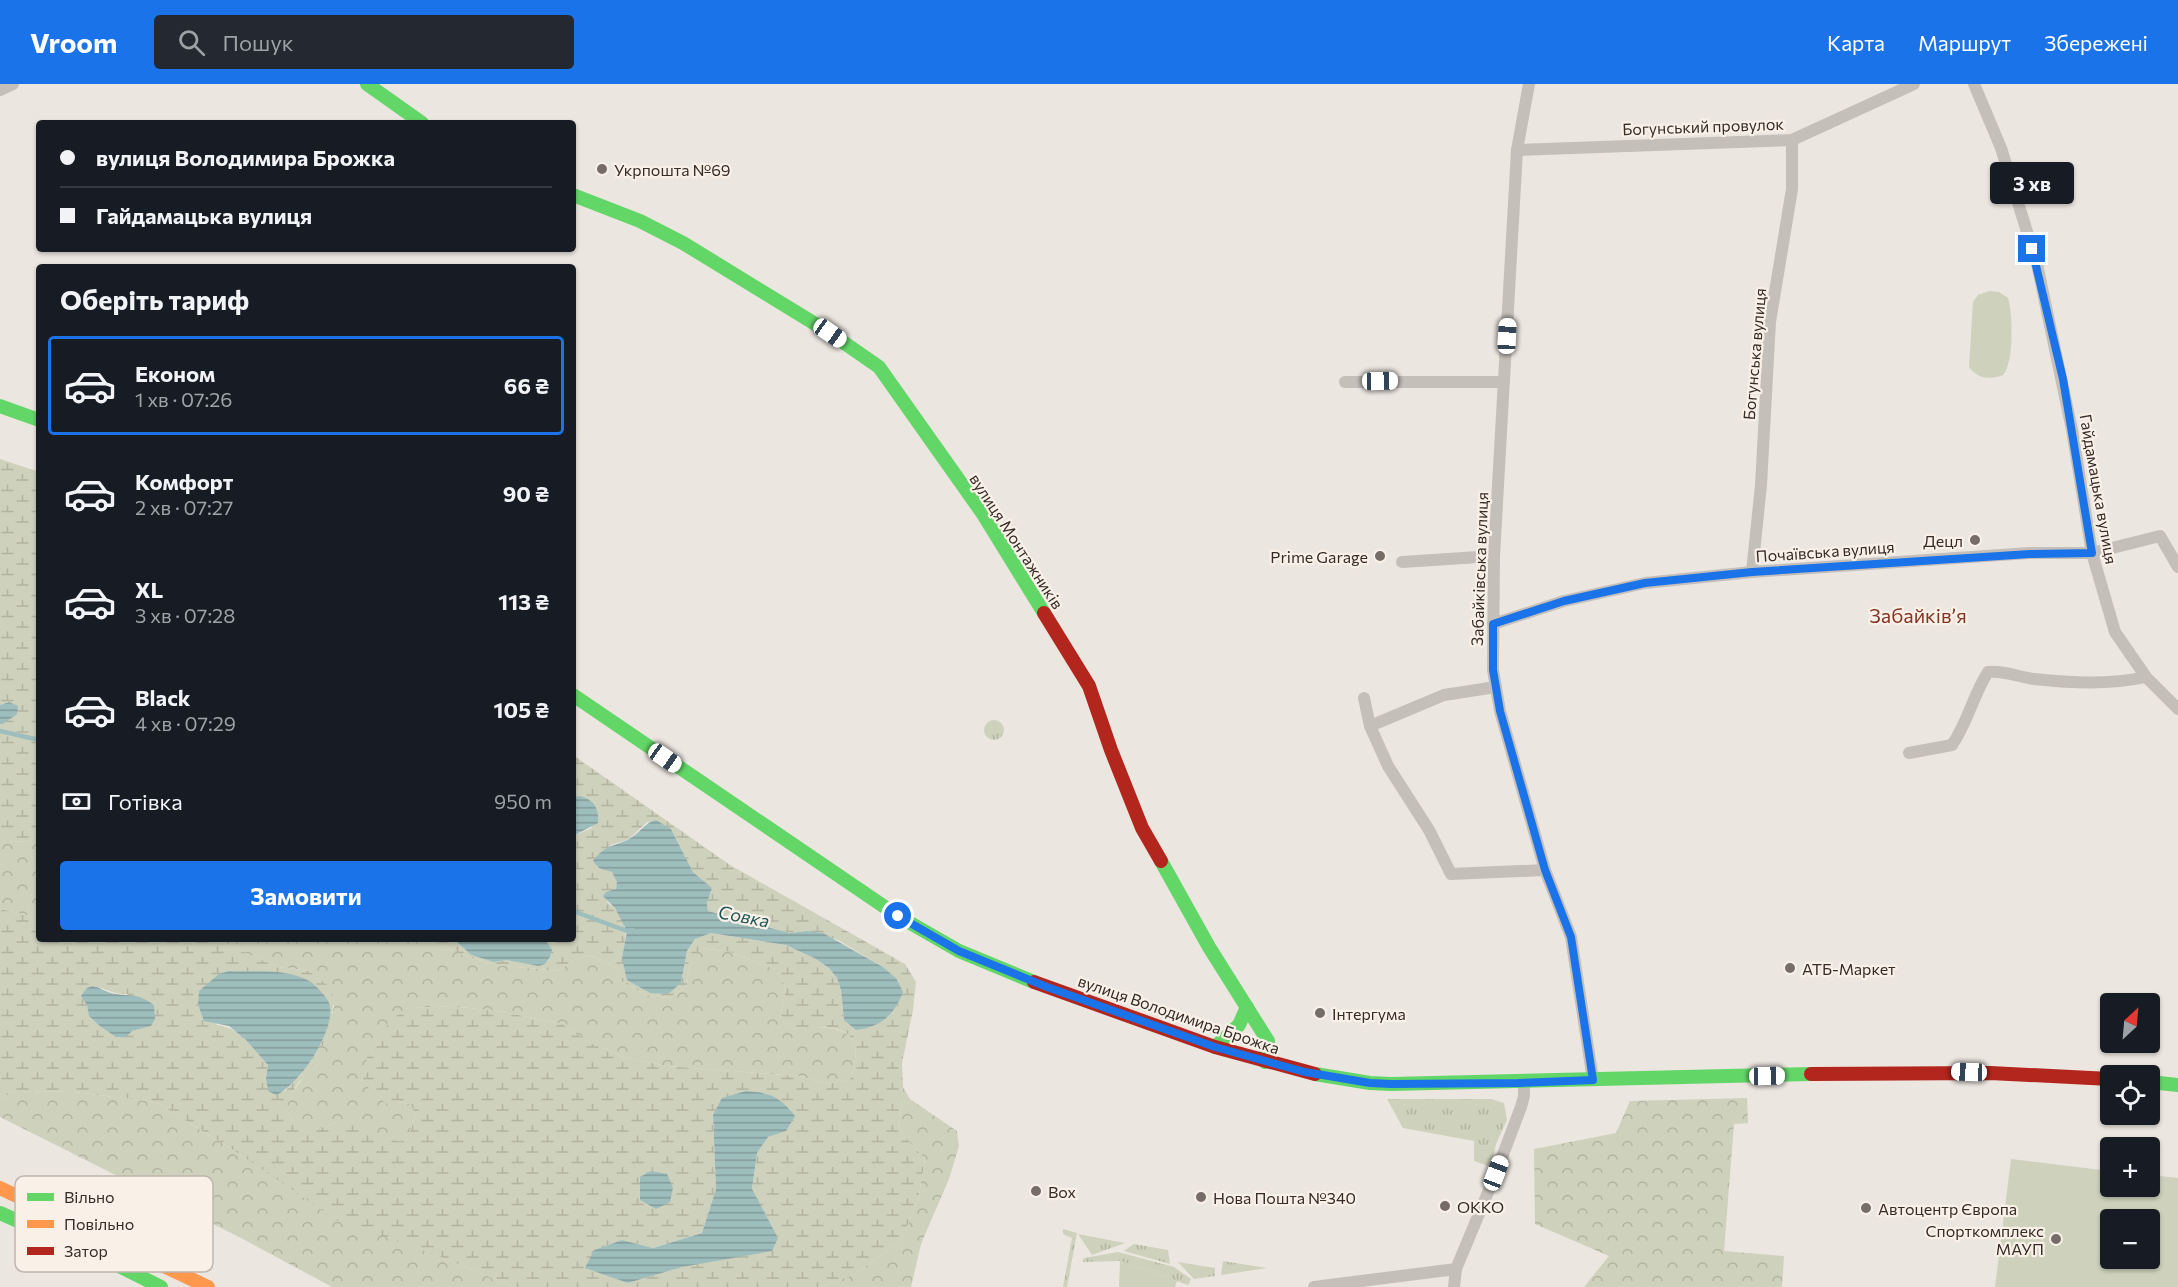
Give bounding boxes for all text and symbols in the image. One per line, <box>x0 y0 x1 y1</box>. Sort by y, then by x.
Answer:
search box <box>154 15 574 69</box>
text: Vroom <box>30 25 118 59</box>
icon: search <box>175 26 208 59</box>
text: Пошук <box>223 29 294 56</box>
text: Карта <box>1827 30 1885 55</box>
text: Маршрут <box>1918 30 2011 55</box>
text: Збережені <box>2044 30 2148 55</box>
street label: Богунський провулок <box>1622 114 1785 138</box>
text: вулиця Володимира Брожка <box>96 144 395 171</box>
place label: Укрпошта №69 <box>614 160 731 179</box>
marker: Укрпошта №69 <box>595 162 609 176</box>
callout: 3 хв <box>1990 162 2074 204</box>
text: 3 хв <box>2013 171 2051 195</box>
text: Гайдамацька вулиця <box>96 202 312 229</box>
route end <box>2018 235 2045 262</box>
text: Оберіть тариф <box>60 283 249 316</box>
street label: Богунська вулиця <box>1739 287 1769 421</box>
car <box>810 315 850 351</box>
car <box>1497 318 1517 354</box>
icon: car <box>63 359 117 413</box>
text: Економ <box>135 360 215 387</box>
text: 66 ₴ <box>504 372 549 399</box>
car <box>1362 372 1398 390</box>
text: 1 хв · 07:26 <box>135 387 232 411</box>
street label: Гайдамацька вулиця <box>2076 412 2122 566</box>
icon: car <box>63 467 117 521</box>
text: Комфорт <box>135 468 233 495</box>
street label: вулиця Монтажників <box>966 470 1068 612</box>
text: 90 ₴ <box>503 480 549 507</box>
street label: Забайківська вулиця <box>1467 492 1491 646</box>
text: 2 хв · 07:27 <box>135 495 233 519</box>
place label: Децл <box>1923 531 1963 550</box>
marker: Децл <box>1968 533 1982 547</box>
street label: Почаївська вулиця <box>1755 537 1895 565</box>
place label: Prime Garage <box>1270 547 1368 566</box>
marker: Prime Garage <box>1373 549 1387 563</box>
icon: car <box>63 575 117 629</box>
text: XL <box>135 576 163 603</box>
text: 113 ₴ <box>498 588 549 615</box>
text: 3 хв · 07:28 <box>135 603 235 627</box>
district label: Забайківʼя <box>1869 603 1967 627</box>
icon: car <box>63 683 117 737</box>
text: Black <box>135 684 190 711</box>
text: 105 ₴ <box>494 696 549 723</box>
text: 4 хв · 07:29 <box>135 711 236 735</box>
car <box>645 740 685 776</box>
icon: cash <box>60 785 93 818</box>
text: Готівка <box>108 788 183 815</box>
text: 950 m <box>494 789 552 813</box>
button: Замовити <box>60 861 552 930</box>
water label: Совка <box>717 900 771 932</box>
route start <box>884 902 911 929</box>
place label: АТБ-Маркет <box>1802 959 1896 978</box>
marker: АТБ-Маркет <box>1783 961 1797 975</box>
street label: вулиця Володимира Брожка <box>1076 971 1282 1057</box>
north arrow <box>2100 993 2160 1053</box>
map controls <box>2100 993 2160 1269</box>
place label: Інтергума <box>1332 1004 1406 1023</box>
marker: Інтергума <box>1313 1006 1327 1020</box>
car <box>1951 1062 1987 1082</box>
button: locate <box>2100 1065 2160 1125</box>
car <box>1749 1067 1785 1085</box>
button: + <box>2100 1137 2160 1197</box>
car <box>1481 1153 1511 1193</box>
legend <box>15 1176 213 1272</box>
place label: Box <box>1048 1182 1077 1201</box>
marker: Box <box>1029 1184 1043 1198</box>
text: Вільно <box>64 1187 115 1206</box>
place label: Нова Пошта №340 <box>1213 1188 1356 1207</box>
marker: Нова Пошта №340 <box>1194 1190 1208 1204</box>
place label: ОККО <box>1457 1197 1504 1216</box>
marker: ОККО <box>1438 1199 1452 1213</box>
place label: Автоцентр Європа <box>1878 1199 2017 1218</box>
marker: Автоцентр Європа <box>1859 1201 1873 1215</box>
button: − <box>2100 1209 2160 1269</box>
text: Повільно <box>64 1214 134 1233</box>
place label: Спорткомплекс МАУП <box>1926 1221 2044 1258</box>
marker: Спорткомплекс МАУП <box>2049 1232 2063 1246</box>
text: Затор <box>64 1241 108 1260</box>

